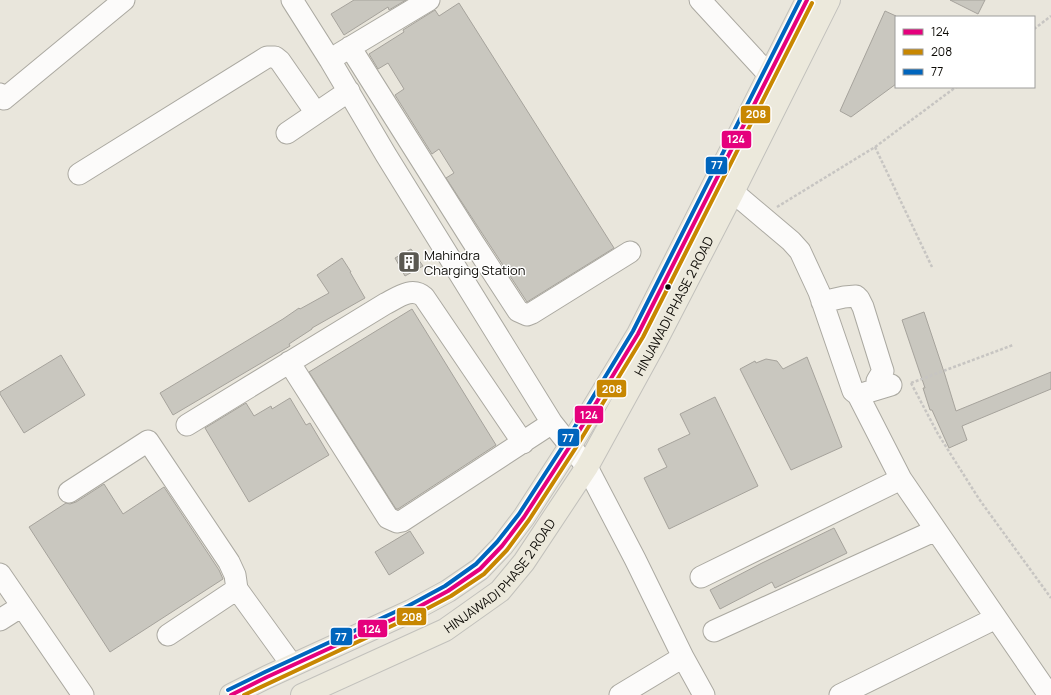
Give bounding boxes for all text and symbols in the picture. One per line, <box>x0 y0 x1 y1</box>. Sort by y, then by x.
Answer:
legend <box>895 16 1035 88</box>
text: 124 <box>931 23 949 40</box>
text: 208 <box>931 43 952 60</box>
text: 77 <box>931 63 943 80</box>
line badge: 208 <box>740 105 771 124</box>
text: 208 <box>746 106 767 121</box>
line badge: 124 <box>721 130 752 149</box>
text: 124 <box>727 131 745 146</box>
line badge: 77 <box>705 156 728 175</box>
text: 77 <box>711 157 723 172</box>
street label: HINJAWADI PHASE 2 ROAD <box>630 233 718 379</box>
place label: Mahindra Charging Station <box>424 246 526 279</box>
building icon: Mahindra Charging Station <box>396 249 422 275</box>
unlabelled marker <box>663 282 673 292</box>
line badge: 208 <box>596 379 627 398</box>
text: 208 <box>602 381 623 396</box>
line badge: 124 <box>574 405 604 424</box>
text: 124 <box>580 407 598 422</box>
line badge: 77 <box>557 428 580 447</box>
text: 77 <box>562 430 574 445</box>
street label: HINJAWADI PHASE 2 ROAD <box>440 515 559 637</box>
line badge: 208 <box>396 607 427 626</box>
text: 208 <box>402 609 423 624</box>
line badge: 124 <box>357 619 388 638</box>
text: 124 <box>363 621 381 636</box>
line badge: 77 <box>330 627 353 646</box>
text: 77 <box>335 629 347 644</box>

